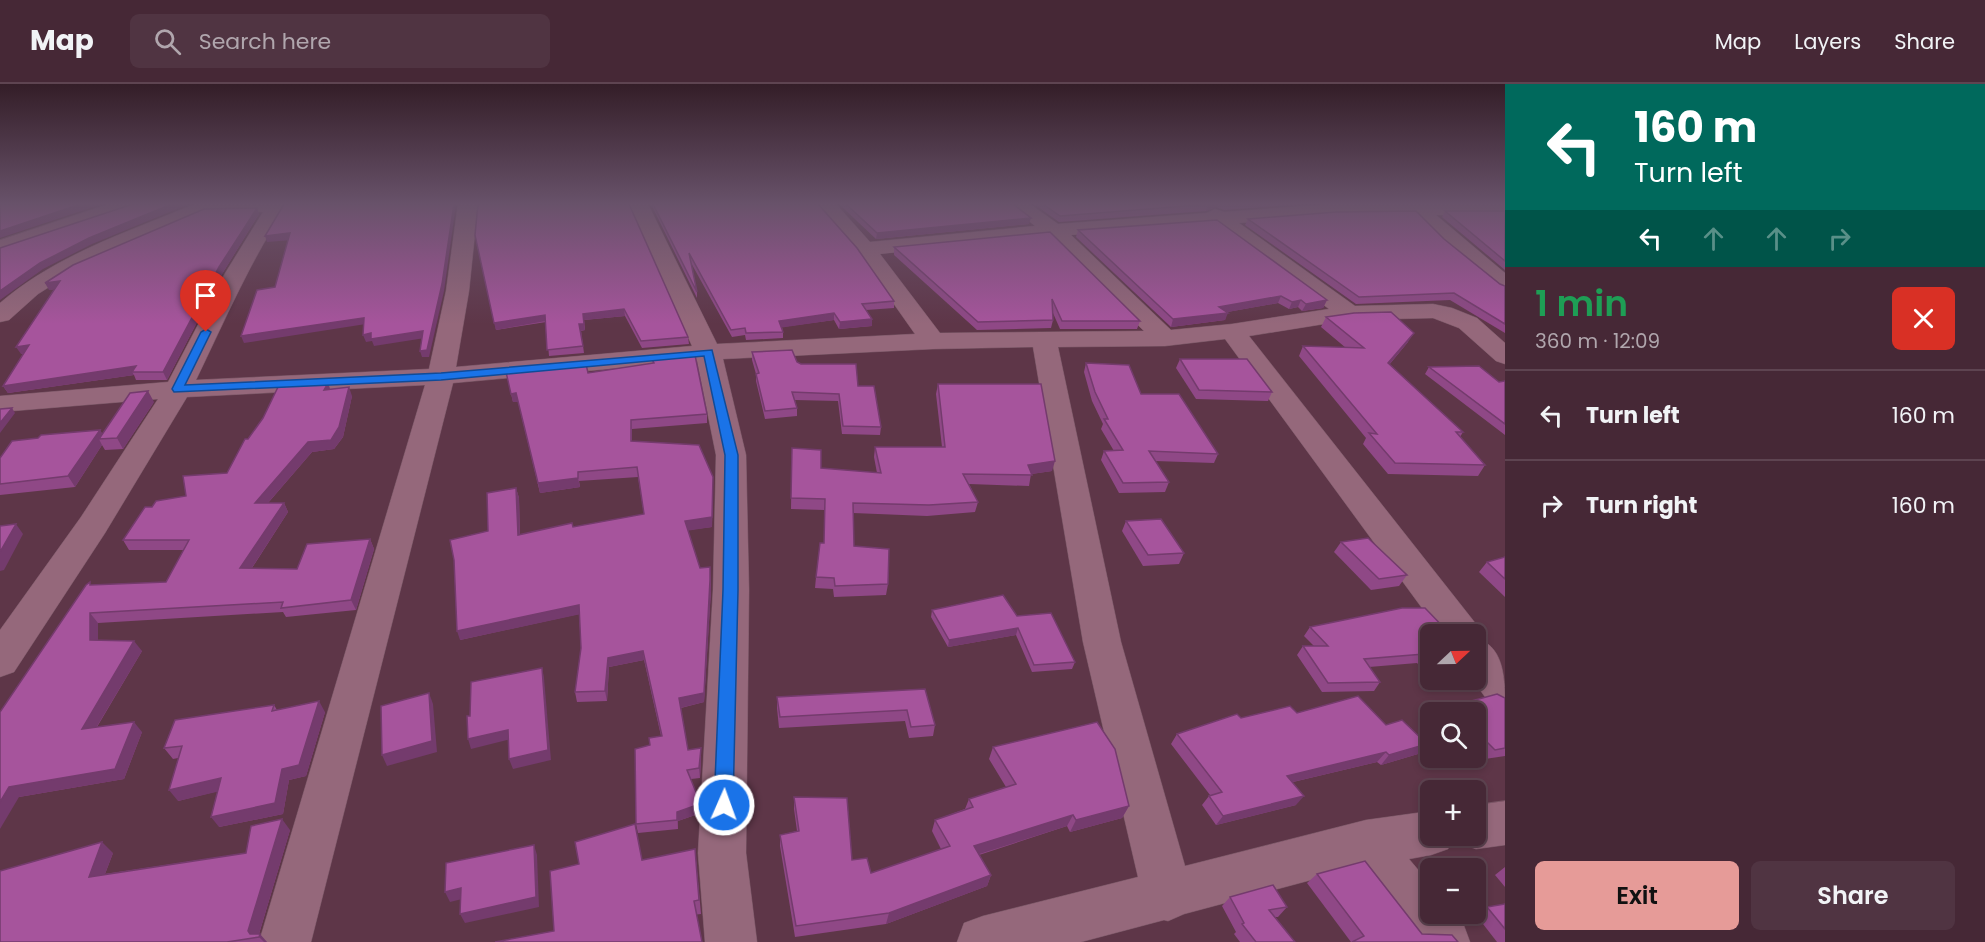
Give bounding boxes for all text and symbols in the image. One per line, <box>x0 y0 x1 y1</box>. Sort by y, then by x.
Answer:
search box <box>130 14 550 68</box>
text: Map <box>30 21 94 60</box>
icon: search <box>151 25 184 58</box>
text: Search here <box>199 26 331 57</box>
text: Map <box>1715 27 1761 56</box>
text: Layers <box>1794 27 1861 56</box>
text: Share <box>1894 27 1955 56</box>
text: 160 m <box>1634 98 1757 157</box>
icon: left <box>1535 108 1613 186</box>
text: Turn left <box>1634 154 1743 191</box>
icon: left <box>1634 222 1667 255</box>
icon: ahead <box>1697 222 1730 255</box>
icon: ahead <box>1760 222 1793 255</box>
icon: right <box>1823 222 1856 255</box>
pin <box>180 270 231 332</box>
text: 1 min <box>1535 278 1628 329</box>
icon: arrive <box>189 279 222 312</box>
button: close <box>1892 287 1955 350</box>
text: 360 m · 12:09 <box>1535 327 1660 355</box>
icon: left <box>1535 399 1568 432</box>
text: Turn left <box>1586 400 1680 431</box>
text: 160 m <box>1892 400 1955 431</box>
icon: right <box>1535 489 1568 522</box>
text: Turn right <box>1586 490 1697 521</box>
text: 160 m <box>1892 490 1955 521</box>
north arrow <box>1420 624 1486 690</box>
map controls <box>1420 624 1486 924</box>
button: search <box>1420 702 1486 768</box>
position arrow <box>692 773 756 837</box>
button: + <box>1420 780 1486 846</box>
button: − <box>1420 858 1486 924</box>
button: Exit <box>1535 861 1739 930</box>
button: Share <box>1751 861 1955 930</box>

